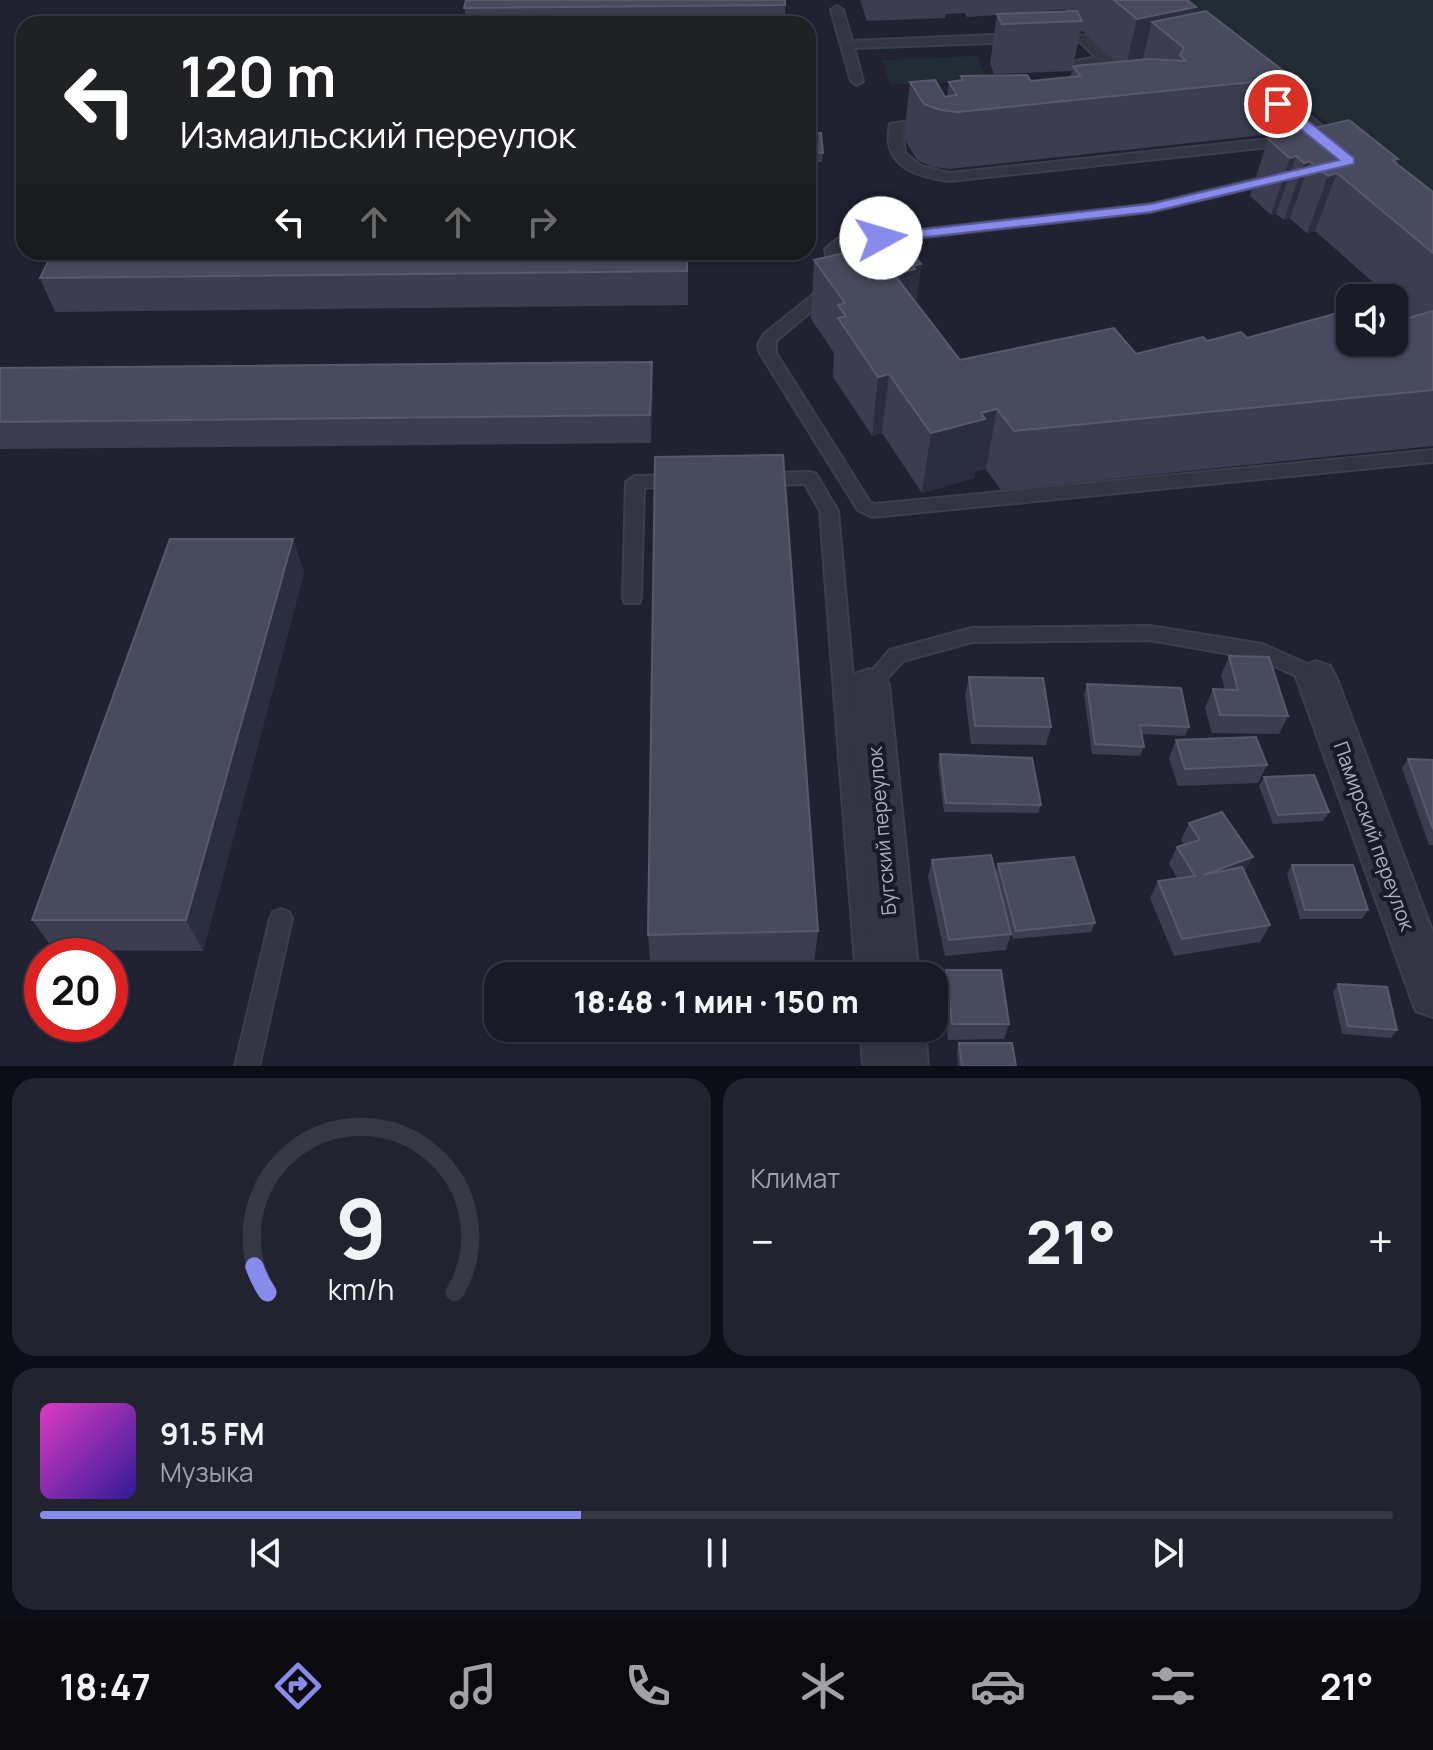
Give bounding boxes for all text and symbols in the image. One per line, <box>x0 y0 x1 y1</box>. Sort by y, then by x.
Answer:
text: 120 m <box>180 37 336 114</box>
icon: left <box>48 48 152 152</box>
pin <box>1244 70 1312 138</box>
icon: arrive <box>1256 82 1300 126</box>
text: Измаильский переулок <box>180 110 576 159</box>
position arrow <box>839 196 923 280</box>
icon: left <box>268 200 312 244</box>
icon: ahead <box>352 200 396 244</box>
icon: ahead <box>436 200 480 244</box>
icon: right <box>520 200 564 244</box>
map controls <box>1336 284 1408 356</box>
button: sound <box>1336 284 1408 356</box>
street label: Памирский переулок <box>1328 737 1422 935</box>
street label: Бугский переулок <box>861 744 902 917</box>
speed limit sign: 20 <box>24 938 128 1042</box>
text: 18:48 · 1 мин · 150 m <box>573 981 859 1022</box>
text: Климат <box>751 1160 840 1196</box>
text: 9 <box>335 1170 387 1284</box>
text: 21° <box>1026 1200 1116 1282</box>
text: − <box>751 1211 774 1271</box>
text: + <box>1368 1211 1393 1271</box>
text: km/h <box>328 1270 394 1309</box>
text: 91.5 FM <box>160 1413 265 1454</box>
text: Музыка <box>160 1454 254 1490</box>
icon: previous <box>244 1531 288 1575</box>
icon: pause <box>695 1531 739 1575</box>
icon: next <box>1146 1531 1190 1575</box>
icon: directions <box>270 1658 326 1714</box>
icon: music <box>445 1658 501 1714</box>
icon: phone <box>620 1658 676 1714</box>
icon: climate <box>795 1658 851 1714</box>
icon: car <box>970 1658 1026 1714</box>
icon: filters <box>1145 1658 1201 1714</box>
text: 18:47 <box>60 1662 151 1711</box>
text: 21° <box>1320 1662 1373 1711</box>

